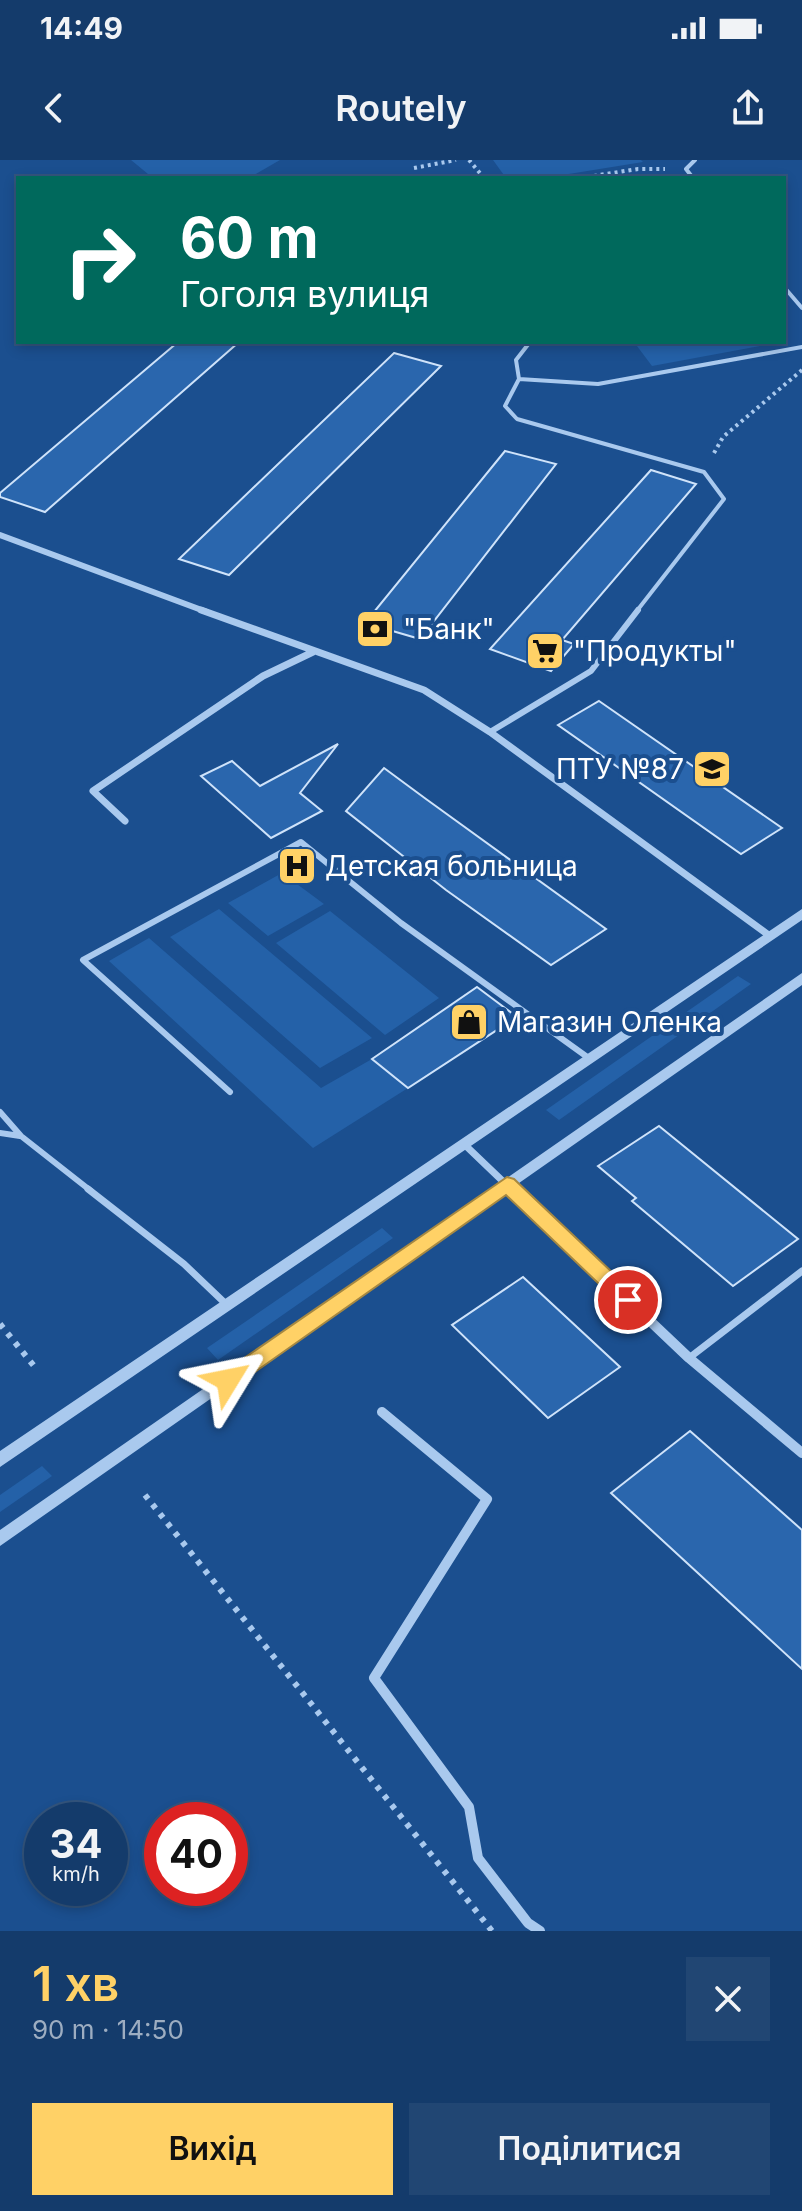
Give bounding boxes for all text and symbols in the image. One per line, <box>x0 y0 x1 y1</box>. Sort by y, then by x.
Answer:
text: 14:49 <box>40 10 123 46</box>
icon: back <box>32 86 76 130</box>
text: Routely <box>335 86 467 130</box>
icon: share <box>726 86 770 130</box>
text: 60 m <box>180 204 319 272</box>
icon: right <box>48 208 152 312</box>
text: Гоголя вулиця <box>180 272 429 316</box>
bank icon: "Банк" <box>354 608 396 650</box>
place label: "Банк" <box>403 612 495 646</box>
supermarket icon: "Продукты" <box>524 630 566 672</box>
place label: "Продукты" <box>573 634 736 668</box>
school or university icon: ПТУ №87 <box>691 748 733 790</box>
place label: ПТУ №87 <box>556 752 684 786</box>
hospital icon: Детская больница <box>276 845 318 887</box>
place label: Детская больница <box>325 849 578 883</box>
shop icon: Магазин Оленка <box>448 1001 490 1043</box>
place label: Магазин Оленка <box>497 1005 722 1039</box>
pin <box>594 1266 662 1334</box>
icon: arrive <box>606 1278 650 1322</box>
position arrow <box>186 1338 270 1422</box>
speed limit sign: 40 <box>144 1802 248 1906</box>
text: 34 <box>50 1819 102 1868</box>
text: km/h <box>52 1862 100 1886</box>
text: 1 хв <box>32 1954 119 2013</box>
button: close <box>686 1957 770 2041</box>
text: 90 m · 14:50 <box>32 2014 184 2045</box>
button: Вихід <box>32 2103 393 2195</box>
button: Поділитися <box>409 2103 770 2195</box>

